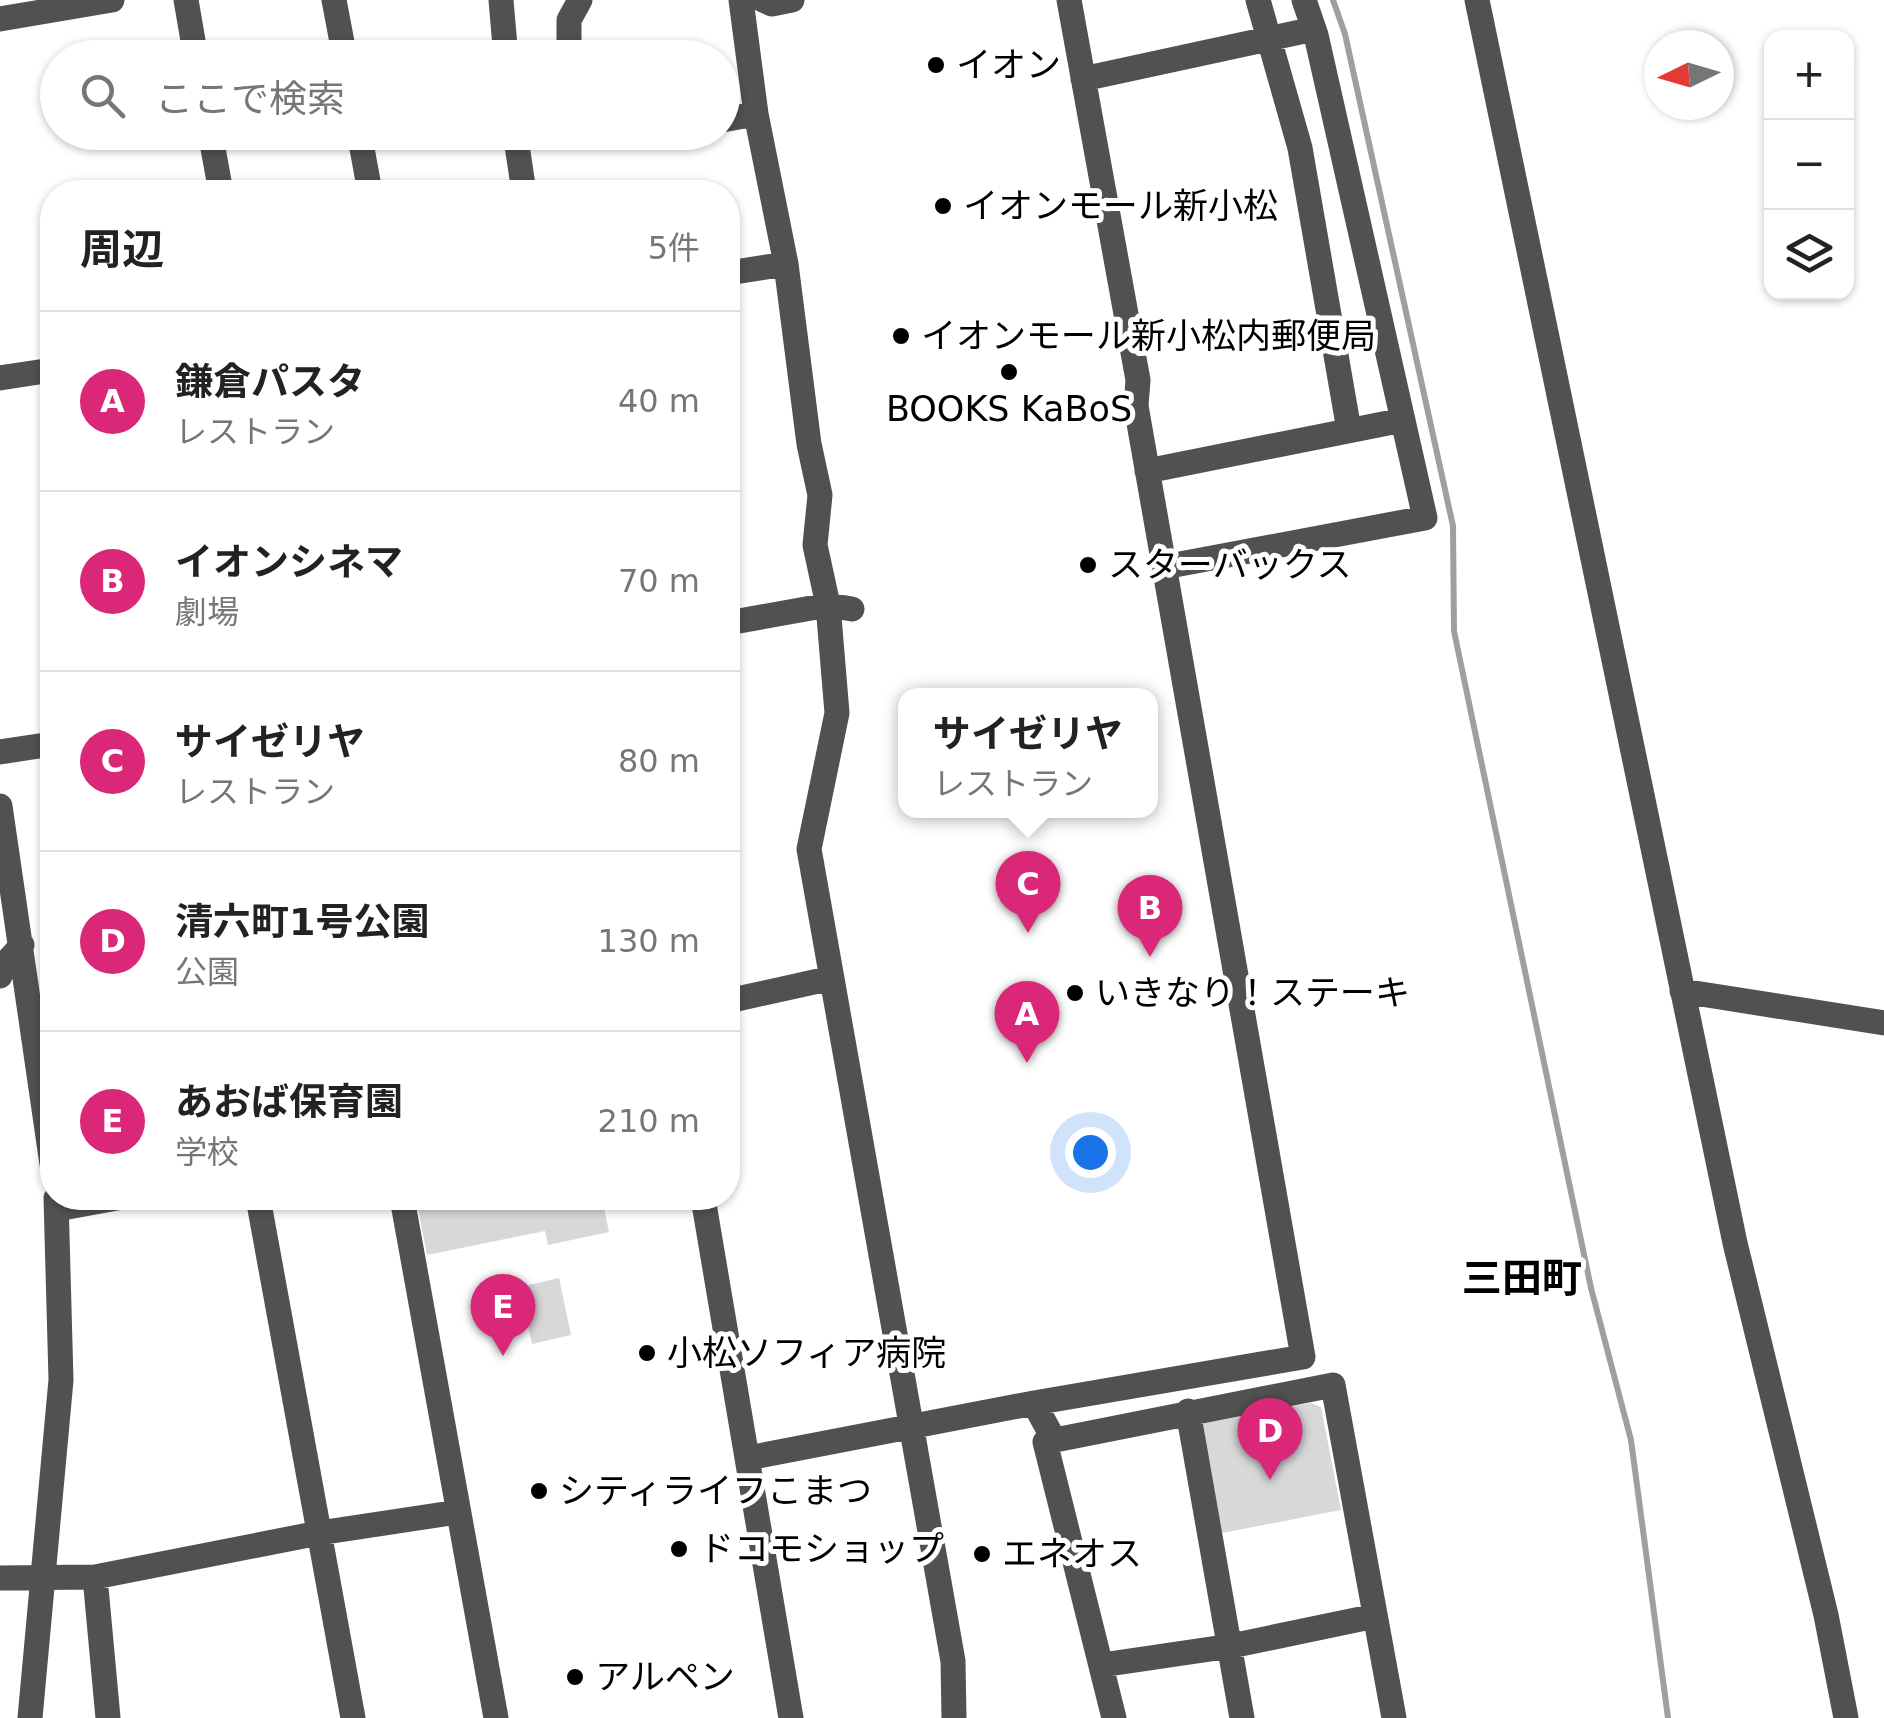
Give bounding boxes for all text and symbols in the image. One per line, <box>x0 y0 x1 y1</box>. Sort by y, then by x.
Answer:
north arrow <box>1644 30 1734 120</box>
map controls <box>1764 30 1854 300</box>
button: + <box>1764 30 1854 120</box>
search box <box>40 40 740 150</box>
place label: イオン <box>956 45 1061 85</box>
marker: イオン <box>925 54 947 76</box>
icon: search <box>75 68 130 123</box>
text: ここで検索 <box>155 77 345 121</box>
button: − <box>1764 120 1854 210</box>
place label: イオンモール新小松 <box>963 186 1278 226</box>
marker: イオンモール新小松 <box>932 195 954 217</box>
button: layers <box>1764 210 1854 300</box>
text: 周辺 <box>80 225 164 274</box>
text: 5件 <box>648 229 700 267</box>
place label: イオンモール新小松内郵便局 <box>921 316 1376 356</box>
marker: イオンモール新小松内郵便局 <box>890 325 912 347</box>
text: 鎌倉パスタ <box>175 360 365 404</box>
marker: BOOKS KaBoS <box>998 361 1020 383</box>
text: A <box>100 382 125 420</box>
text: 40 m <box>618 382 700 420</box>
place label: BOOKS KaBoS <box>886 389 1132 429</box>
text: レストラン <box>175 413 335 451</box>
text: イオンシネマ <box>175 540 403 584</box>
place label: スターバックス <box>1108 545 1352 585</box>
marker: スターバックス <box>1077 554 1099 576</box>
text: B <box>100 562 125 600</box>
text: 70 m <box>618 562 700 600</box>
text: 劇場 <box>175 593 239 631</box>
popup <box>898 688 1158 818</box>
text: サイゼリヤ <box>933 712 1123 756</box>
text: サイゼリヤ <box>175 720 365 764</box>
text: C <box>101 742 124 780</box>
text: 80 m <box>618 742 700 780</box>
text: レストラン <box>933 765 1093 803</box>
text: レストラン <box>175 773 335 811</box>
pin: C <box>996 850 1060 933</box>
pin: B <box>1118 874 1182 957</box>
text: 清六町1号公園 <box>175 900 429 944</box>
text: D <box>99 922 126 960</box>
text: 130 m <box>598 922 700 960</box>
text: 公園 <box>175 953 239 991</box>
place label: いきなり！ステーキ <box>1095 973 1410 1013</box>
pin: A <box>994 980 1060 1063</box>
marker: いきなり！ステーキ <box>1064 982 1086 1004</box>
text: あおば保育園 <box>175 1080 403 1124</box>
text: E <box>102 1102 123 1140</box>
text: 210 m <box>598 1102 700 1140</box>
your location <box>1065 1127 1116 1178</box>
text: 学校 <box>175 1133 239 1171</box>
district label: 三田町 <box>1462 1255 1582 1301</box>
pin: E <box>470 1274 536 1356</box>
place label: 小松ソフィア病院 <box>667 1333 946 1373</box>
marker: 小松ソフィア病院 <box>636 1342 658 1364</box>
pin: D <box>1238 1398 1302 1480</box>
place label: シティライフこまつ <box>559 1471 872 1511</box>
marker: シティライフこまつ <box>528 1480 550 1502</box>
place label: ドコモショップ <box>699 1529 944 1569</box>
place label: エネオス <box>1002 1534 1142 1574</box>
marker: ドコモショップ <box>668 1538 690 1560</box>
marker: エネオス <box>971 1543 993 1565</box>
place label: アルペン <box>595 1657 735 1697</box>
marker: アルペン <box>564 1666 586 1688</box>

